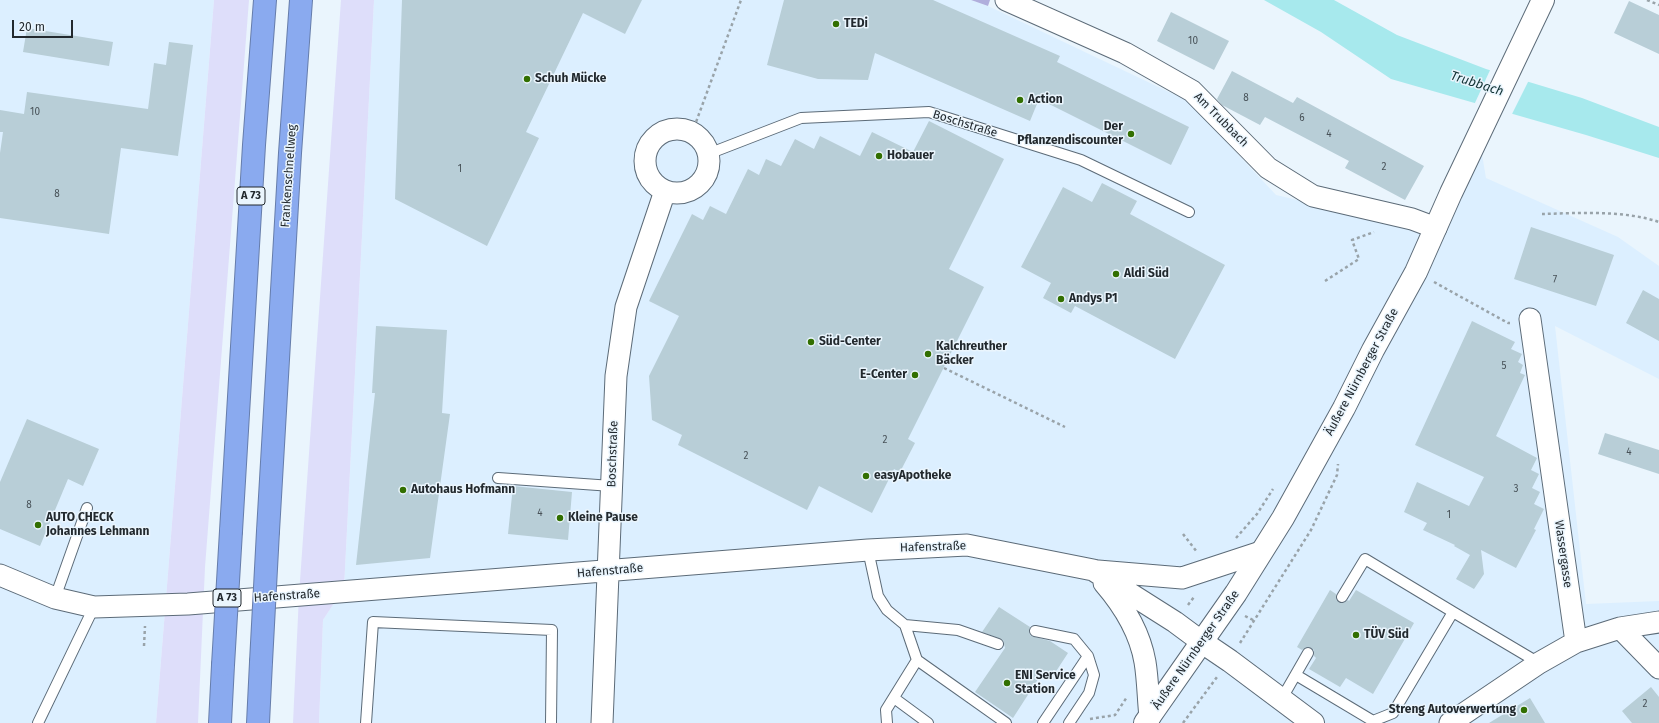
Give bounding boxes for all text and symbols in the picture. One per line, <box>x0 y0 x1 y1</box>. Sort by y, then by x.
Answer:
scale bar <box>14 12 75 38</box>
place label: TEDi <box>844 17 868 31</box>
marker: TEDi <box>831 19 841 29</box>
text: 20 m <box>19 20 45 34</box>
house number: 10 <box>1188 35 1198 47</box>
water label: Trubbach <box>1449 68 1505 100</box>
place label: Schuh Mücke <box>535 72 606 86</box>
marker: Schuh Mücke <box>522 74 532 84</box>
street label: Am Trubbach <box>1191 90 1251 150</box>
house number: 8 <box>1243 92 1249 104</box>
place label: Action <box>1028 93 1063 107</box>
marker: Action <box>1015 95 1025 105</box>
house number: 10 <box>30 106 40 118</box>
street label: Boschstraße <box>931 107 999 141</box>
house number: 6 <box>1299 112 1305 124</box>
place label: Der Pflanzendiscounter <box>1017 120 1123 148</box>
street label: Frankenschnellweg <box>278 124 300 228</box>
house number: 4 <box>1326 128 1332 140</box>
marker: Der Pflanzendiscounter <box>1126 129 1136 139</box>
place label: Hobauer <box>887 149 934 163</box>
marker: Hobauer <box>874 151 884 161</box>
house number: 2 <box>1382 161 1386 173</box>
house number: 1 <box>458 163 462 175</box>
road number: A 73 <box>237 187 265 205</box>
house number: 8 <box>54 188 60 200</box>
place label: Aldi Süd <box>1124 267 1169 281</box>
marker: Aldi Süd <box>1111 269 1121 279</box>
house number: 7 <box>1553 274 1557 286</box>
place label: Andys P1 <box>1069 292 1118 306</box>
marker: Andys P1 <box>1056 294 1066 304</box>
street label: Äußere Nürnberger Straße <box>1322 306 1402 438</box>
place label: Süd-Center <box>819 335 881 349</box>
marker: Süd-Center <box>806 337 816 347</box>
place label: Kalchreuther Bäcker <box>936 340 1007 368</box>
marker: Kalchreuther Bäcker <box>923 349 933 359</box>
house number: 5 <box>1501 360 1507 372</box>
place label: E-Center <box>860 368 907 382</box>
marker: E-Center <box>910 370 920 380</box>
street label: Boschstraße <box>605 420 621 488</box>
house number: 2 <box>883 434 887 446</box>
house number: 4 <box>1626 446 1632 458</box>
house number: 2 <box>744 450 748 462</box>
place label: easyApotheke <box>874 469 951 483</box>
marker: easyApotheke <box>861 471 871 481</box>
place label: Autohaus Hofmann <box>411 483 515 497</box>
house number: 3 <box>1514 483 1518 495</box>
marker: Autohaus Hofmann <box>398 485 408 495</box>
house number: 8 <box>26 499 32 511</box>
house number: 4 <box>537 507 543 519</box>
house number: 1 <box>1447 509 1451 521</box>
place label: AUTO CHECK Johannes Lehmann <box>46 511 149 539</box>
place label: Kleine Pause <box>568 511 638 525</box>
marker: Kleine Pause <box>555 513 565 523</box>
street label: Wassergasse <box>1551 519 1575 589</box>
marker: AUTO CHECK Johannes Lehmann <box>33 520 43 530</box>
street label: Hafenstraße <box>900 539 966 555</box>
street label: Hafenstraße <box>576 561 644 581</box>
street label: Hafenstraße <box>253 586 321 606</box>
street label: Äußere Nürnberger Straße <box>1149 588 1243 712</box>
road number: A 73 <box>213 589 241 607</box>
place label: TÜV Süd <box>1364 628 1409 642</box>
marker: TÜV Süd <box>1351 630 1361 640</box>
place label: ENI Service Station <box>1015 669 1076 697</box>
marker: ENI Service Station <box>1002 678 1012 688</box>
house number: 2 <box>1643 698 1647 710</box>
place label: Streng Autoverwertung <box>1389 703 1516 717</box>
marker: Streng Autoverwertung <box>1519 705 1529 715</box>

